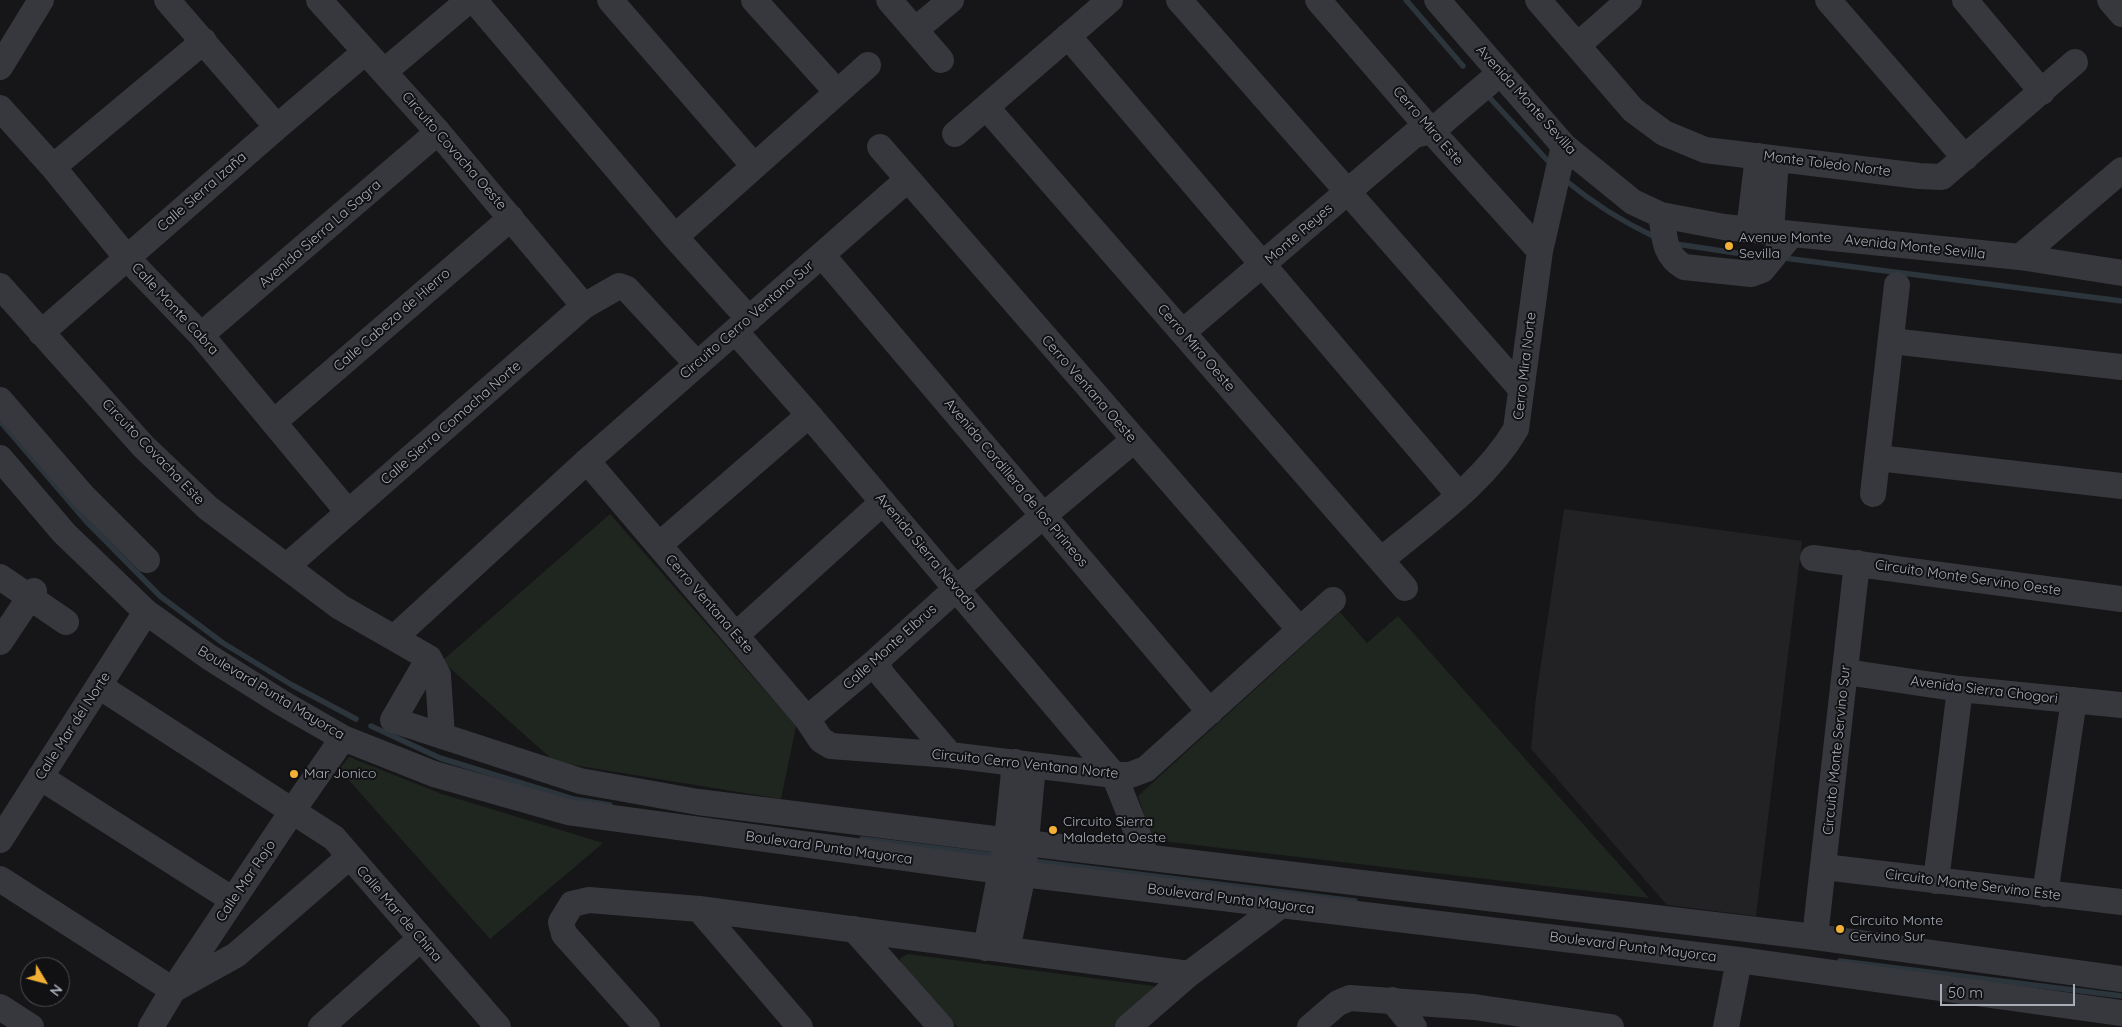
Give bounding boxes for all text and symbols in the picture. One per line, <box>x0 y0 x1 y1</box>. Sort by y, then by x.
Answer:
street label: Avenida Monte Sevilla <box>1472 42 1580 158</box>
street label: Cerro Mira Este <box>1389 83 1467 169</box>
street label: Circuito Covacha Oeste <box>398 88 510 214</box>
street label: Monte Toledo Norte <box>1762 148 1892 180</box>
street label: Calle Sierra Izaña <box>154 149 250 235</box>
street label: Avenida Sierra La Sagra <box>256 176 384 292</box>
street label: Monte Reyes <box>1262 200 1336 268</box>
place label: Avenue Monte Sevilla <box>1739 230 1831 262</box>
street label: Avenida Monte Sevilla <box>1844 231 1986 263</box>
marker: Avenue Monte Sevilla <box>1723 240 1735 252</box>
street label: Circuito Cerro Ventana Sur <box>677 257 817 383</box>
street label: Calle Monte Cabra <box>128 259 222 359</box>
street label: Calle Cabeza de Hierro <box>330 265 454 375</box>
street label: Cerro Mira Oeste <box>1154 301 1238 395</box>
street label: Cerro Mira Norte <box>1510 311 1540 421</box>
street label: Cerro Ventana Oeste <box>1038 332 1140 446</box>
street label: Calle Sierra Comacha Norte <box>377 358 525 488</box>
street label: Avenida Cordillera de los Pirineos <box>941 395 1091 571</box>
street label: Circuito Covacha Este <box>98 396 208 508</box>
street label: Avenida Sierra Nevada <box>872 490 980 614</box>
street label: Cerro Ventana Este <box>661 551 757 657</box>
street label: Circuito Monte Servino Oeste <box>1874 557 2062 599</box>
street label: Calle Monte Elbrus <box>840 601 940 693</box>
street label: Boulevard Punta Mayorca <box>195 642 347 744</box>
street label: Circuito Monte Servino Sur <box>1820 664 1854 836</box>
street label: Calle Mar del Norte <box>32 669 114 783</box>
street label: Avenida Sierra Chogori <box>1909 673 2059 707</box>
street label: Circuito Cerro Ventana Norte <box>931 746 1119 782</box>
place label: Mar Jonico <box>304 766 377 782</box>
marker: Mar Jonico <box>288 768 300 780</box>
place label: Circuito Sierra Maladeta Oeste <box>1063 814 1166 846</box>
marker: Circuito Sierra Maladeta Oeste <box>1047 824 1059 836</box>
street label: Boulevard Punta Mayorca <box>745 828 913 868</box>
street label: Calle Mar Rojo <box>212 837 280 925</box>
street label: Calle Mar de China <box>353 863 445 965</box>
street label: Circuito Monte Servino Este <box>1884 866 2062 904</box>
street label: Boulevard Punta Mayorca <box>1146 880 1316 918</box>
place label: Circuito Monte Cervino Sur <box>1850 913 1943 946</box>
marker: Circuito Monte Cervino Sur <box>1834 923 1846 935</box>
street label: Boulevard Punta Mayorca <box>1548 928 1718 966</box>
north arrow <box>20 957 70 1007</box>
scale bar <box>1942 974 2077 1006</box>
text: N <box>46 981 66 1000</box>
text: 50 m <box>1948 983 1983 1002</box>

